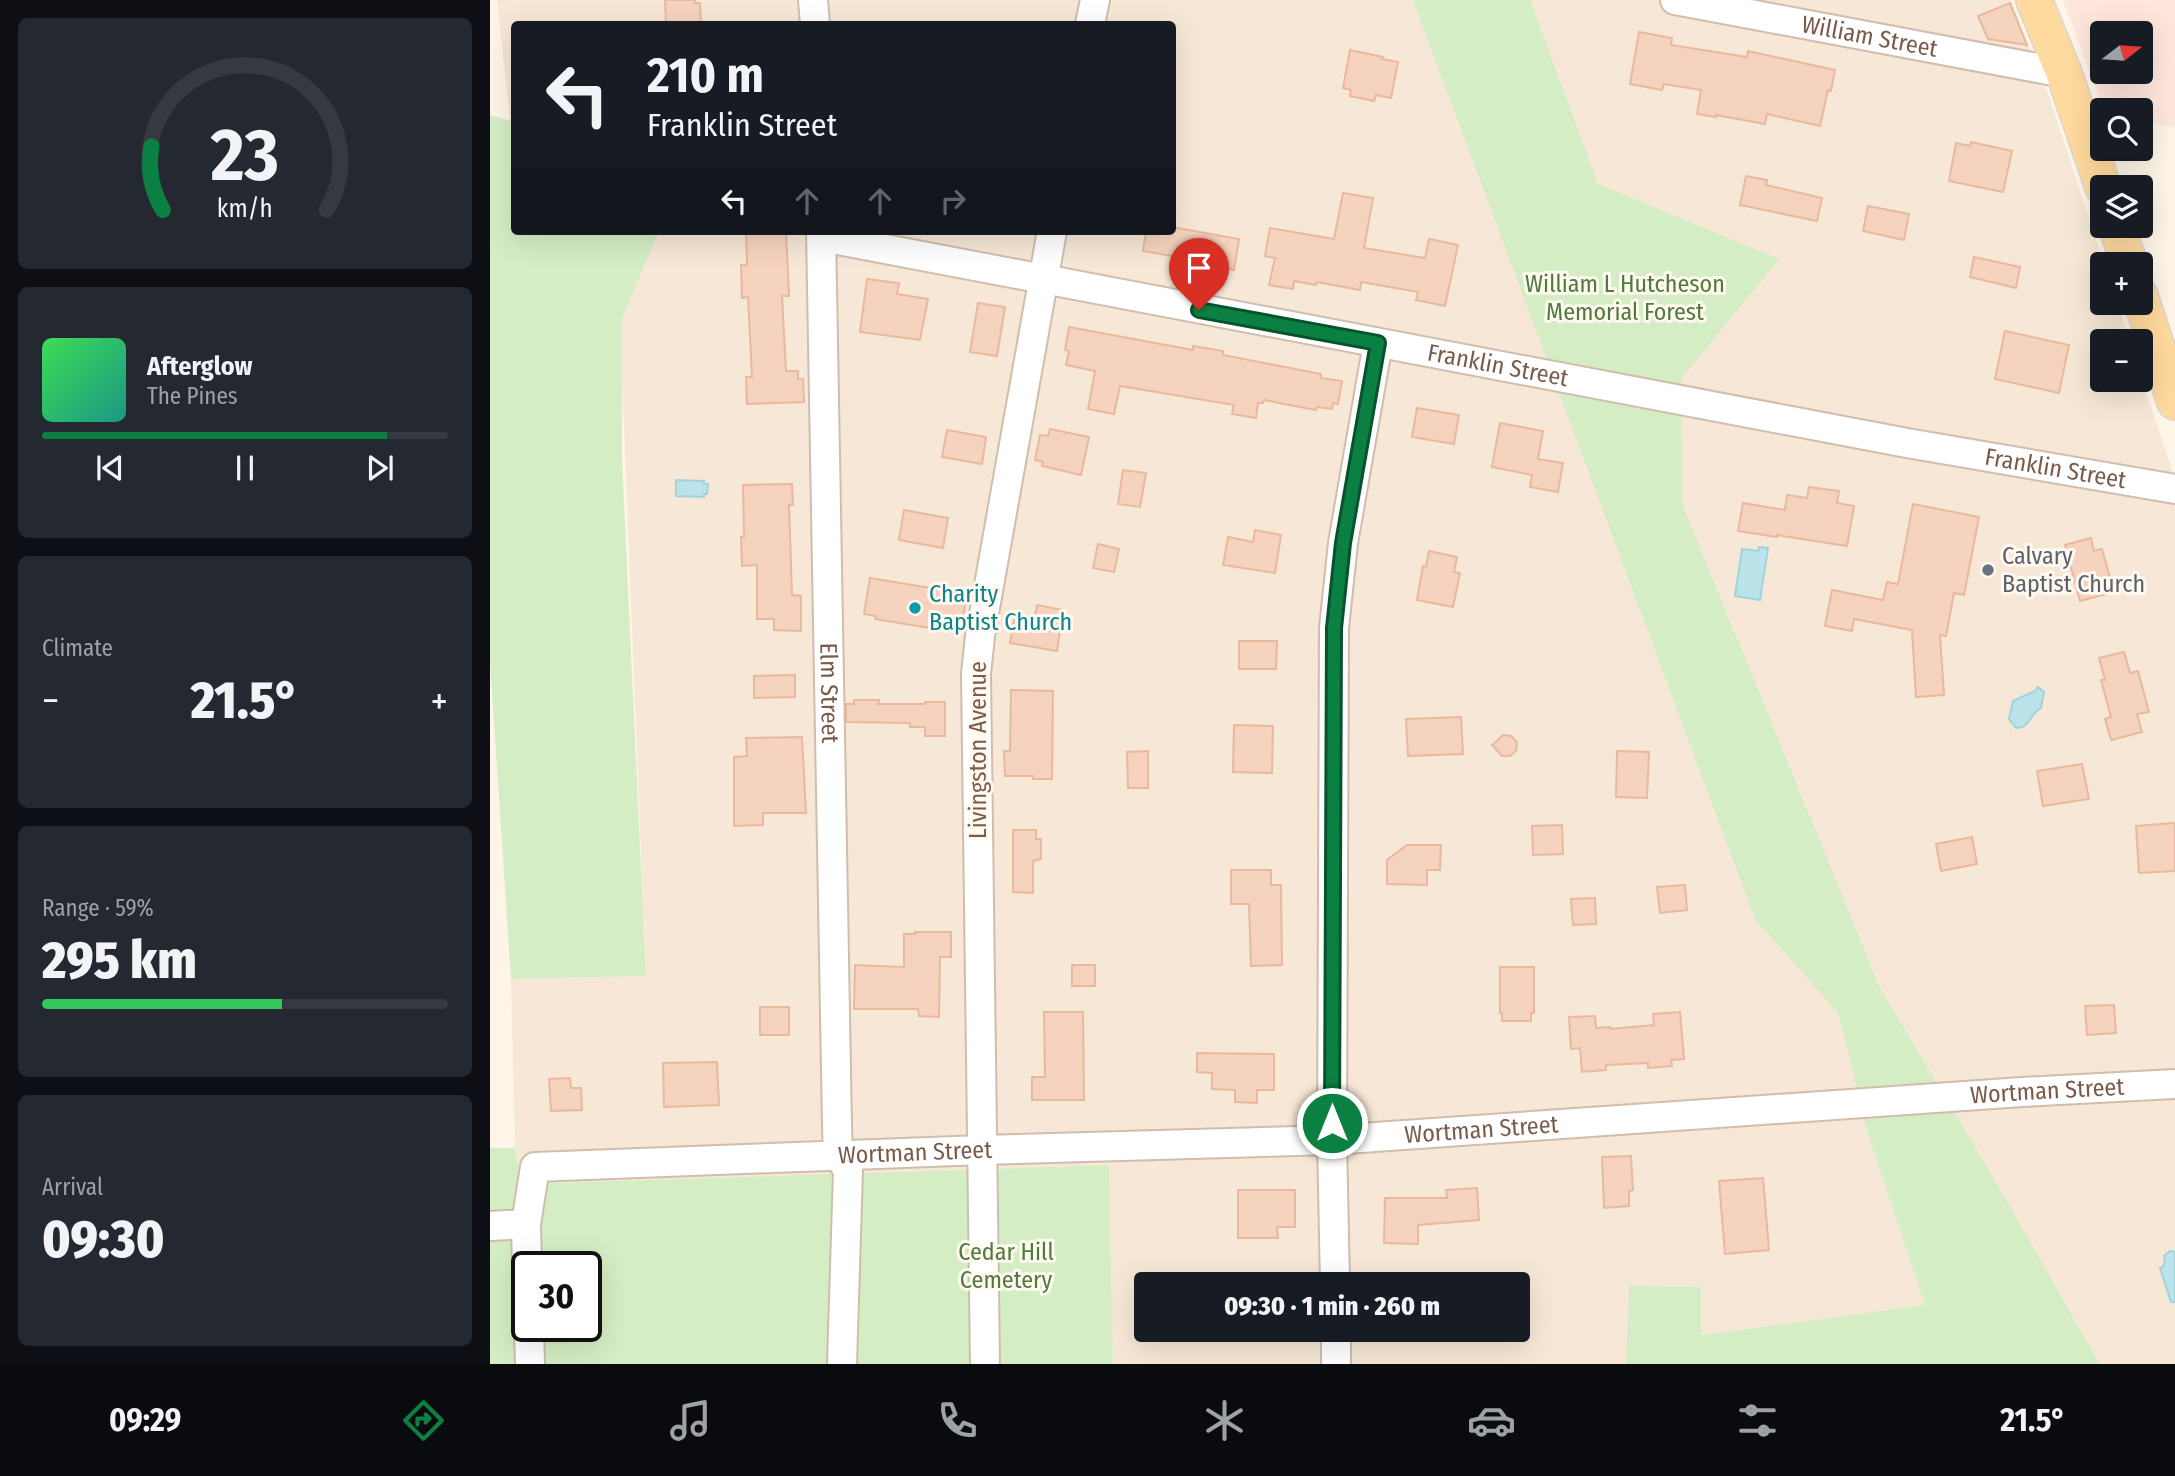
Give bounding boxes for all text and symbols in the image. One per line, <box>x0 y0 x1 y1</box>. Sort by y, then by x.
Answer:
street label: William Street <box>1799 10 1940 63</box>
north arrow <box>2090 21 2152 84</box>
map controls <box>2090 21 2153 392</box>
text: 210 m <box>647 46 764 105</box>
icon: left <box>532 49 623 140</box>
button: search <box>2090 98 2153 161</box>
text: Franklin Street <box>647 106 837 144</box>
text: 23 <box>210 112 279 199</box>
button: layers <box>2090 175 2153 238</box>
icon: left <box>715 182 753 220</box>
icon: ahead <box>788 182 826 220</box>
icon: ahead <box>861 182 899 220</box>
icon: right <box>934 182 972 220</box>
text: km/h <box>217 193 273 223</box>
pin <box>1169 238 1229 310</box>
icon: arrive <box>1180 249 1218 287</box>
button: + <box>2090 252 2153 315</box>
park label: William L Hutcheson Memorial Forest <box>1525 270 1725 326</box>
button: − <box>2090 329 2153 392</box>
street label: Franklin Street <box>1425 338 1571 392</box>
text: Afterglow <box>147 351 252 382</box>
text: The Pines <box>147 382 238 410</box>
street label: Franklin Street <box>1983 443 2128 494</box>
icon: previous <box>91 449 129 487</box>
icon: pause <box>226 449 264 487</box>
icon: next <box>361 449 399 487</box>
place label: Calvary Baptist Church <box>2002 542 2145 598</box>
marker: Calvary Baptist Church <box>1980 562 1996 578</box>
place label: Charity Baptist Church <box>929 580 1072 636</box>
marker: Charity Baptist Church <box>907 600 923 616</box>
text: Climate <box>42 634 113 662</box>
street label: Elm Street <box>814 642 844 744</box>
street label: Livingston Avenue <box>964 661 992 839</box>
text: 21.5° <box>191 669 299 732</box>
text: − <box>42 678 59 724</box>
text: + <box>431 678 448 724</box>
text: Range · 59% <box>42 894 154 922</box>
text: 295 km <box>42 929 197 992</box>
street label: Wortman Street <box>1969 1073 2125 1110</box>
position arrow <box>1295 1086 1369 1160</box>
street label: Wortman Street <box>1404 1110 1559 1149</box>
street label: Wortman Street <box>837 1136 993 1169</box>
text: Arrival <box>42 1173 103 1201</box>
text: 09:30 <box>42 1208 165 1271</box>
park label: Cedar Hill Cemetery <box>958 1238 1054 1294</box>
speed limit sign: 30 <box>511 1251 602 1342</box>
text: 09:30 · 1 min · 260 m <box>1224 1291 1440 1322</box>
icon: directions <box>399 1396 448 1445</box>
icon: music <box>666 1396 715 1445</box>
icon: phone <box>933 1396 982 1445</box>
icon: climate <box>1200 1396 1249 1445</box>
icon: car <box>1467 1396 1516 1445</box>
icon: filters <box>1733 1396 1782 1445</box>
text: 09:29 <box>109 1401 181 1439</box>
text: 21.5° <box>2000 1401 2066 1439</box>

